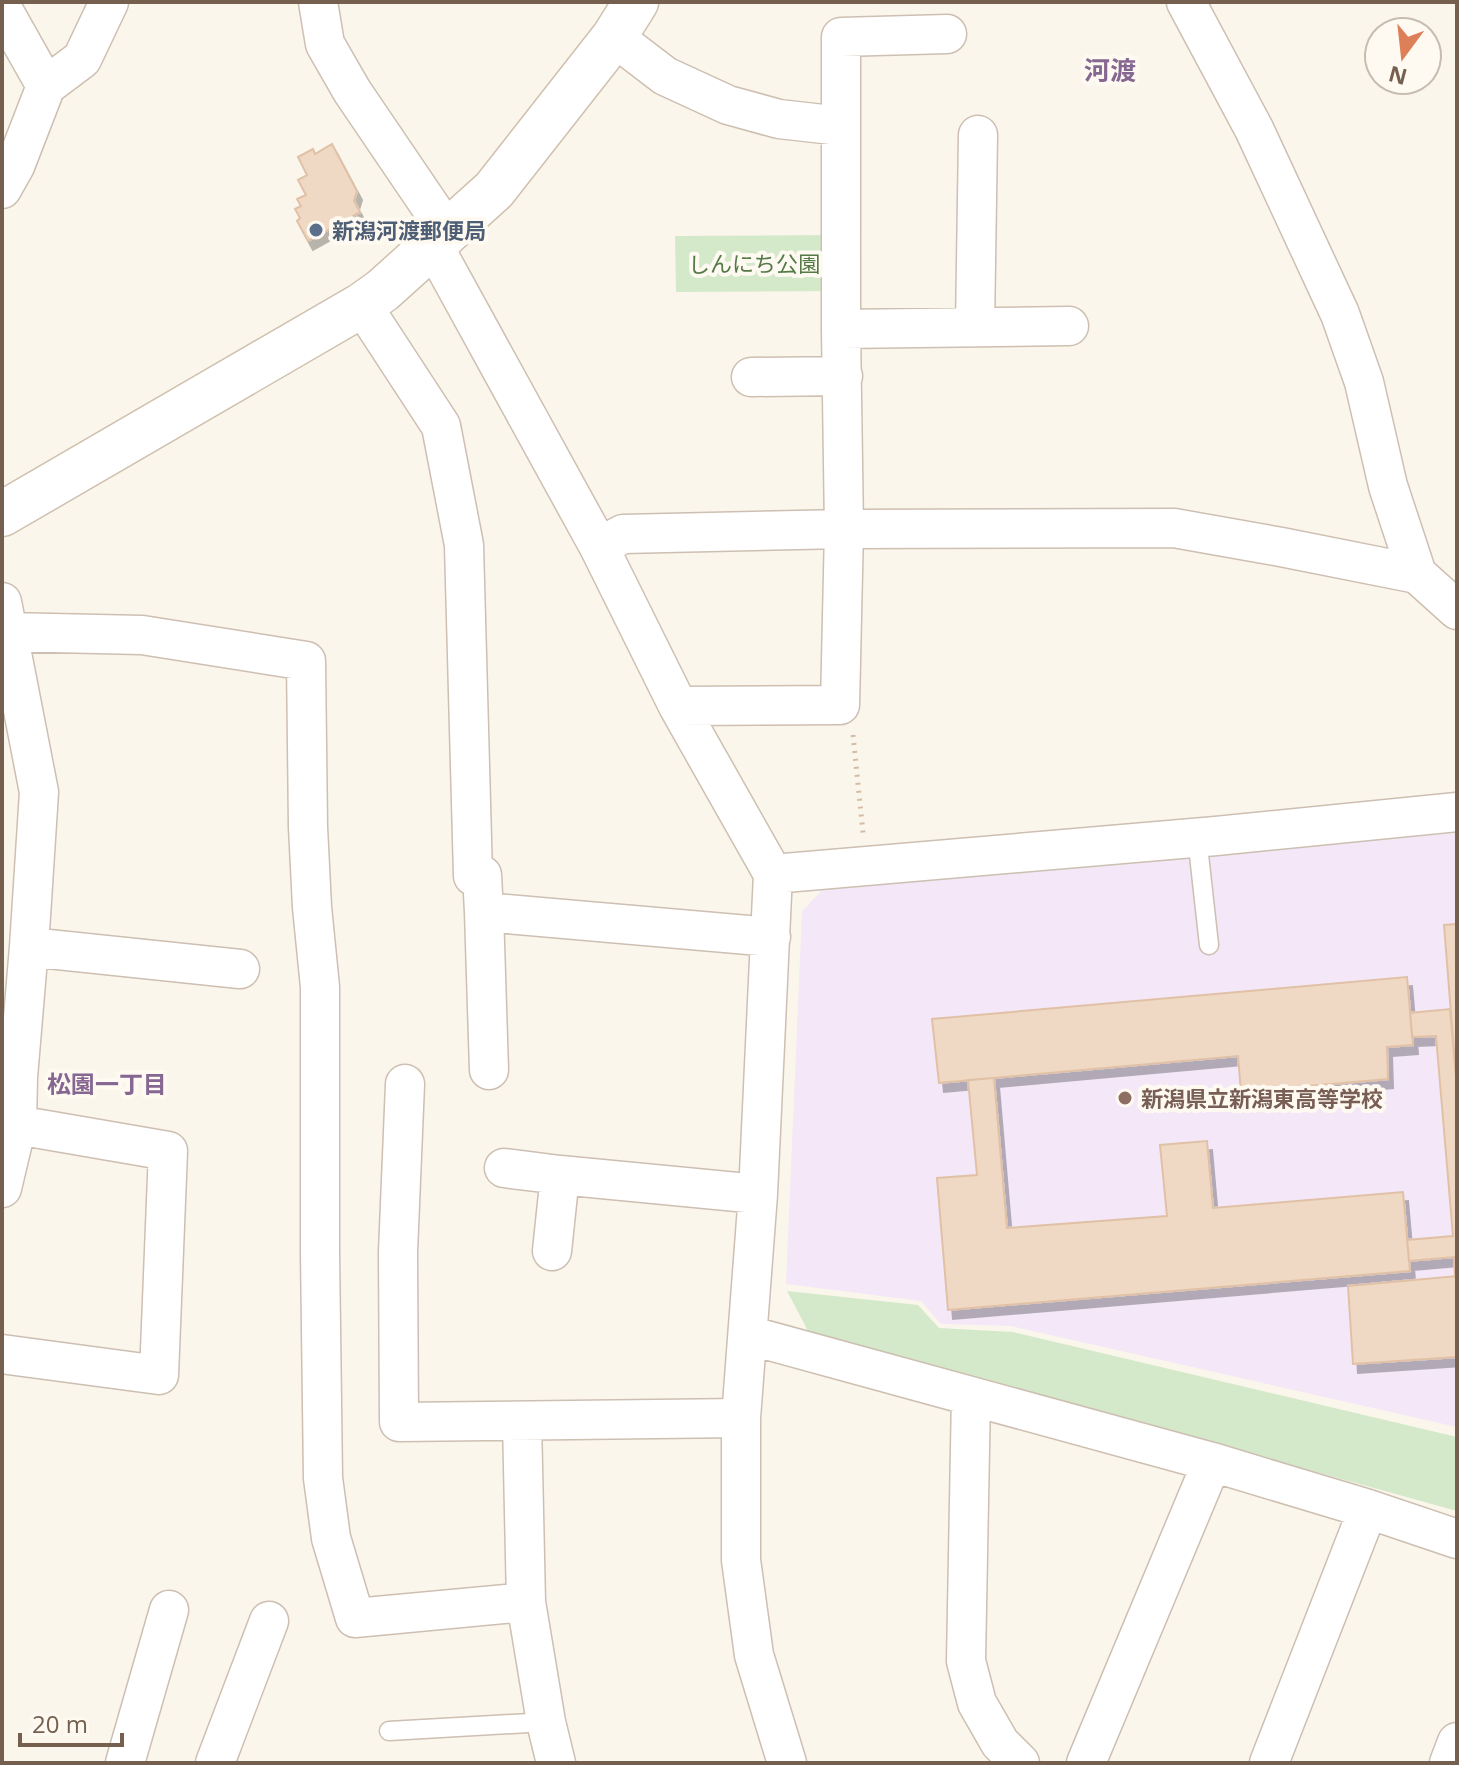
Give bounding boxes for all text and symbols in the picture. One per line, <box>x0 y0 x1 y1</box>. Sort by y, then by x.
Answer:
north arrow <box>1363 16 1443 96</box>
district label: 河渡 <box>1084 52 1136 88</box>
text: N <box>1385 59 1410 93</box>
place label: 新潟河渡郵便局 <box>332 215 486 245</box>
marker: 新潟河渡郵便局 <box>307 221 325 239</box>
park label: しんにち公園 <box>688 248 820 278</box>
district label: 松園一丁目 <box>47 1067 167 1100</box>
place label: 新潟県立新潟東高等学校 <box>1141 1083 1383 1113</box>
marker: 新潟県立新潟東高等学校 <box>1116 1089 1134 1107</box>
scale bar <box>20 1697 122 1747</box>
text: 20 m <box>32 1707 88 1740</box>

